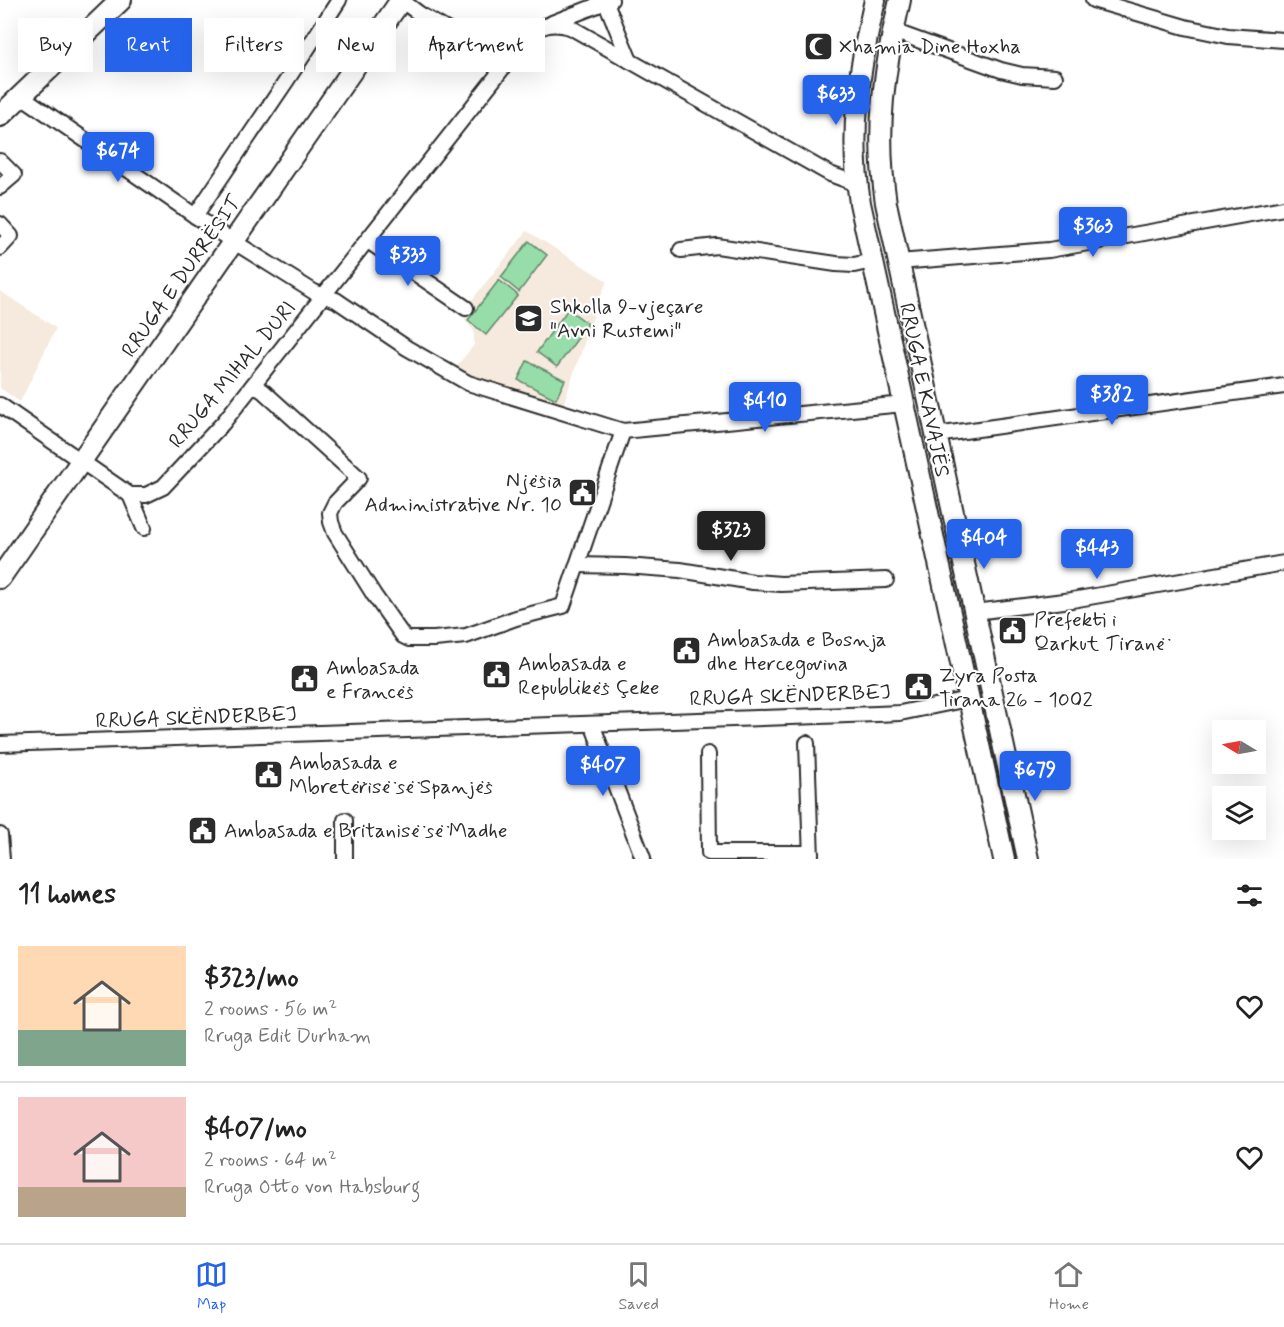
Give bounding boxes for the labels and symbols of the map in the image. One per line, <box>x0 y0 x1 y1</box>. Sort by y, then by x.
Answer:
mosque icon: Xhamia Dine Hoxha <box>802 30 834 62</box>
place label: Xhamia Dine Hoxha <box>839 33 1021 61</box>
pin: $633 <box>800 75 872 126</box>
pin: $674 <box>82 132 154 183</box>
street label: RRUGA E DURRËSIT <box>115 190 249 363</box>
pin: $363 <box>1057 207 1129 258</box>
pin: $333 <box>372 236 444 287</box>
place label: Shkolla 9-vjeçare "Avni Rustemi" <box>550 293 704 345</box>
street label: RRUGA MIHAL DURI <box>163 295 303 454</box>
street label: RRUGA E KAVAJËS <box>892 301 956 480</box>
school or university icon: Shkolla 9-vjeçare "Avni Rustemi" <box>513 302 545 334</box>
pin: $382 <box>1076 375 1148 426</box>
pin: $410 <box>729 382 801 433</box>
place label: Njësia Administrative Nr. 10 <box>365 467 562 519</box>
public building icon: Njësia Administrative Nr. 10 <box>567 476 599 508</box>
pin: $323 <box>695 511 767 562</box>
pin: $404 <box>948 519 1020 570</box>
pin: $443 <box>1061 529 1133 580</box>
place label: Prefekti i Qarkut Tiranë <box>1034 606 1170 658</box>
public building icon: Prefekti i Qarkut Tiranë <box>997 615 1029 647</box>
place label: Ambasada e Bosnja dhe Hercegovina <box>707 626 886 679</box>
public building icon: Ambasada e Bosnja dhe Hercegovina <box>670 635 702 667</box>
place label: Ambasada e Republikës Çeke <box>518 650 660 702</box>
place label: Ambasada e Francës <box>326 654 420 706</box>
public building icon: Ambasada e Republikës Çeke <box>481 659 513 691</box>
place label: Zyra Posta Tirana 26 - 1002 <box>939 662 1093 714</box>
public building icon: Ambasada e Francës <box>289 663 321 695</box>
public building icon: Zyra Posta Tirana 26 - 1002 <box>902 671 934 703</box>
street label: RRUGA SKËNDERBEJ <box>689 678 891 714</box>
street label: RRUGA SKËNDERBEJ <box>95 700 297 736</box>
north arrow <box>1212 720 1266 774</box>
pin: $407 <box>567 746 639 797</box>
place label: Ambasada e Mbretërisë së Spanjës <box>289 749 493 801</box>
pin: $679 <box>999 751 1071 802</box>
public building icon: Ambasada e Mbretërisë së Spanjës <box>252 758 284 790</box>
public building icon: Ambasada e Britanisë së Madhe <box>187 814 219 846</box>
place label: Ambasada e Britanisë së Madhe <box>224 817 507 845</box>

